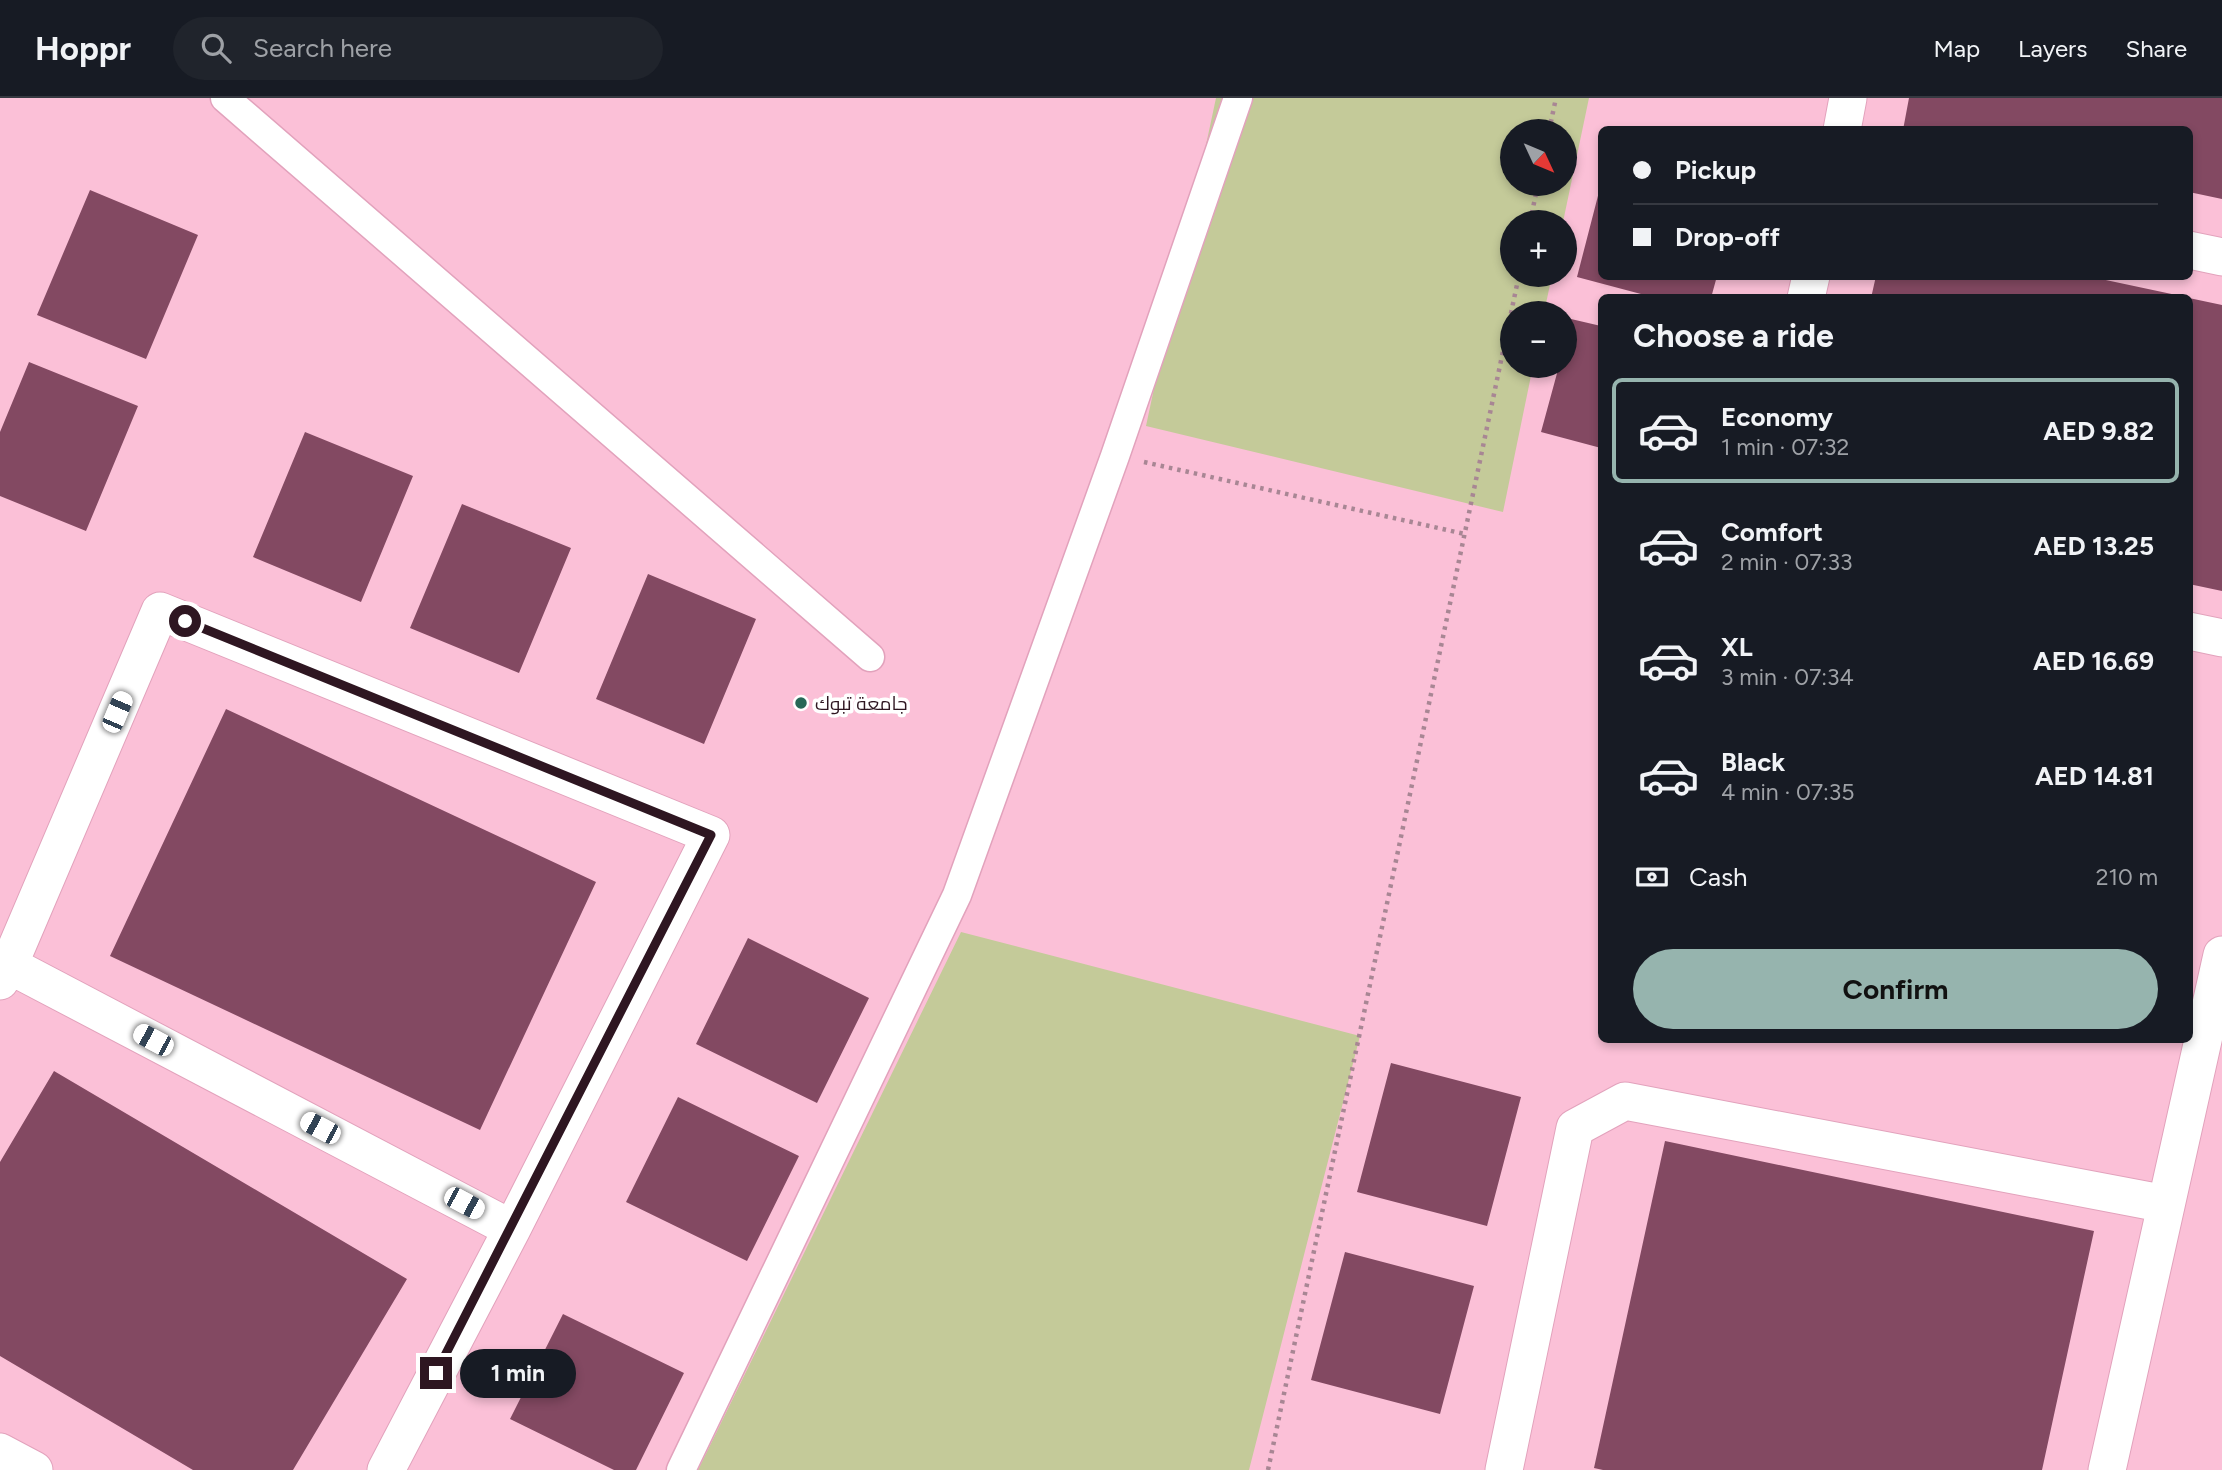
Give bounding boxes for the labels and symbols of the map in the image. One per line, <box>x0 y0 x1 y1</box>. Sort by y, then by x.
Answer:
north arrow <box>1500 119 1577 196</box>
route start <box>169 605 201 637</box>
car <box>100 689 135 735</box>
place label: جامعة تبوك <box>815 692 908 715</box>
marker: جامعة تبوك <box>793 695 809 711</box>
car <box>130 1021 177 1059</box>
car <box>297 1109 344 1147</box>
car <box>441 1184 488 1222</box>
callout: 1 min <box>460 1348 576 1398</box>
route end <box>420 1357 452 1389</box>

